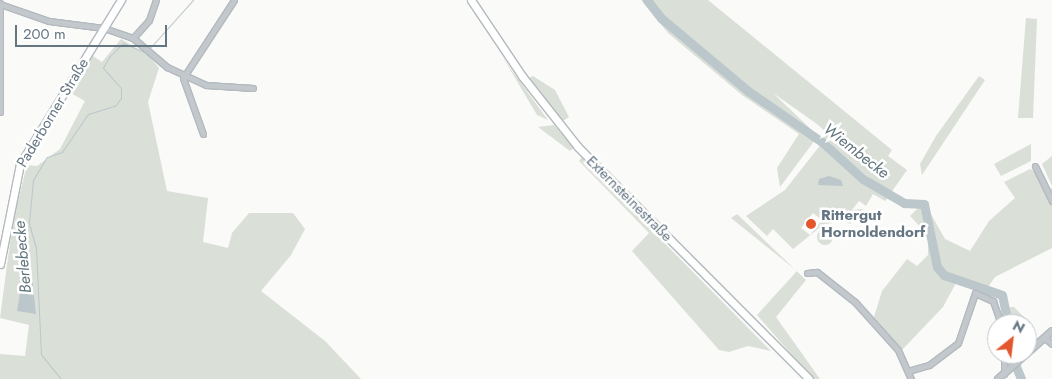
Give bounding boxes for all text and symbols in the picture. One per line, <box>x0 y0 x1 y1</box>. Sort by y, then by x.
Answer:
scale bar <box>18 15 170 47</box>
text: 200 m <box>23 23 66 45</box>
street label: Paderborner Straße <box>13 55 93 171</box>
water label: Wiembecke <box>819 119 893 183</box>
street label: Externsteinestraße <box>582 152 676 246</box>
place label: Rittergut Hornoldendorf <box>821 206 925 241</box>
marker: Rittergut Hornoldendorf <box>805 218 817 230</box>
water label: Berlebecke <box>10 220 36 294</box>
north arrow <box>987 314 1037 364</box>
text: N <box>1009 315 1029 338</box>

